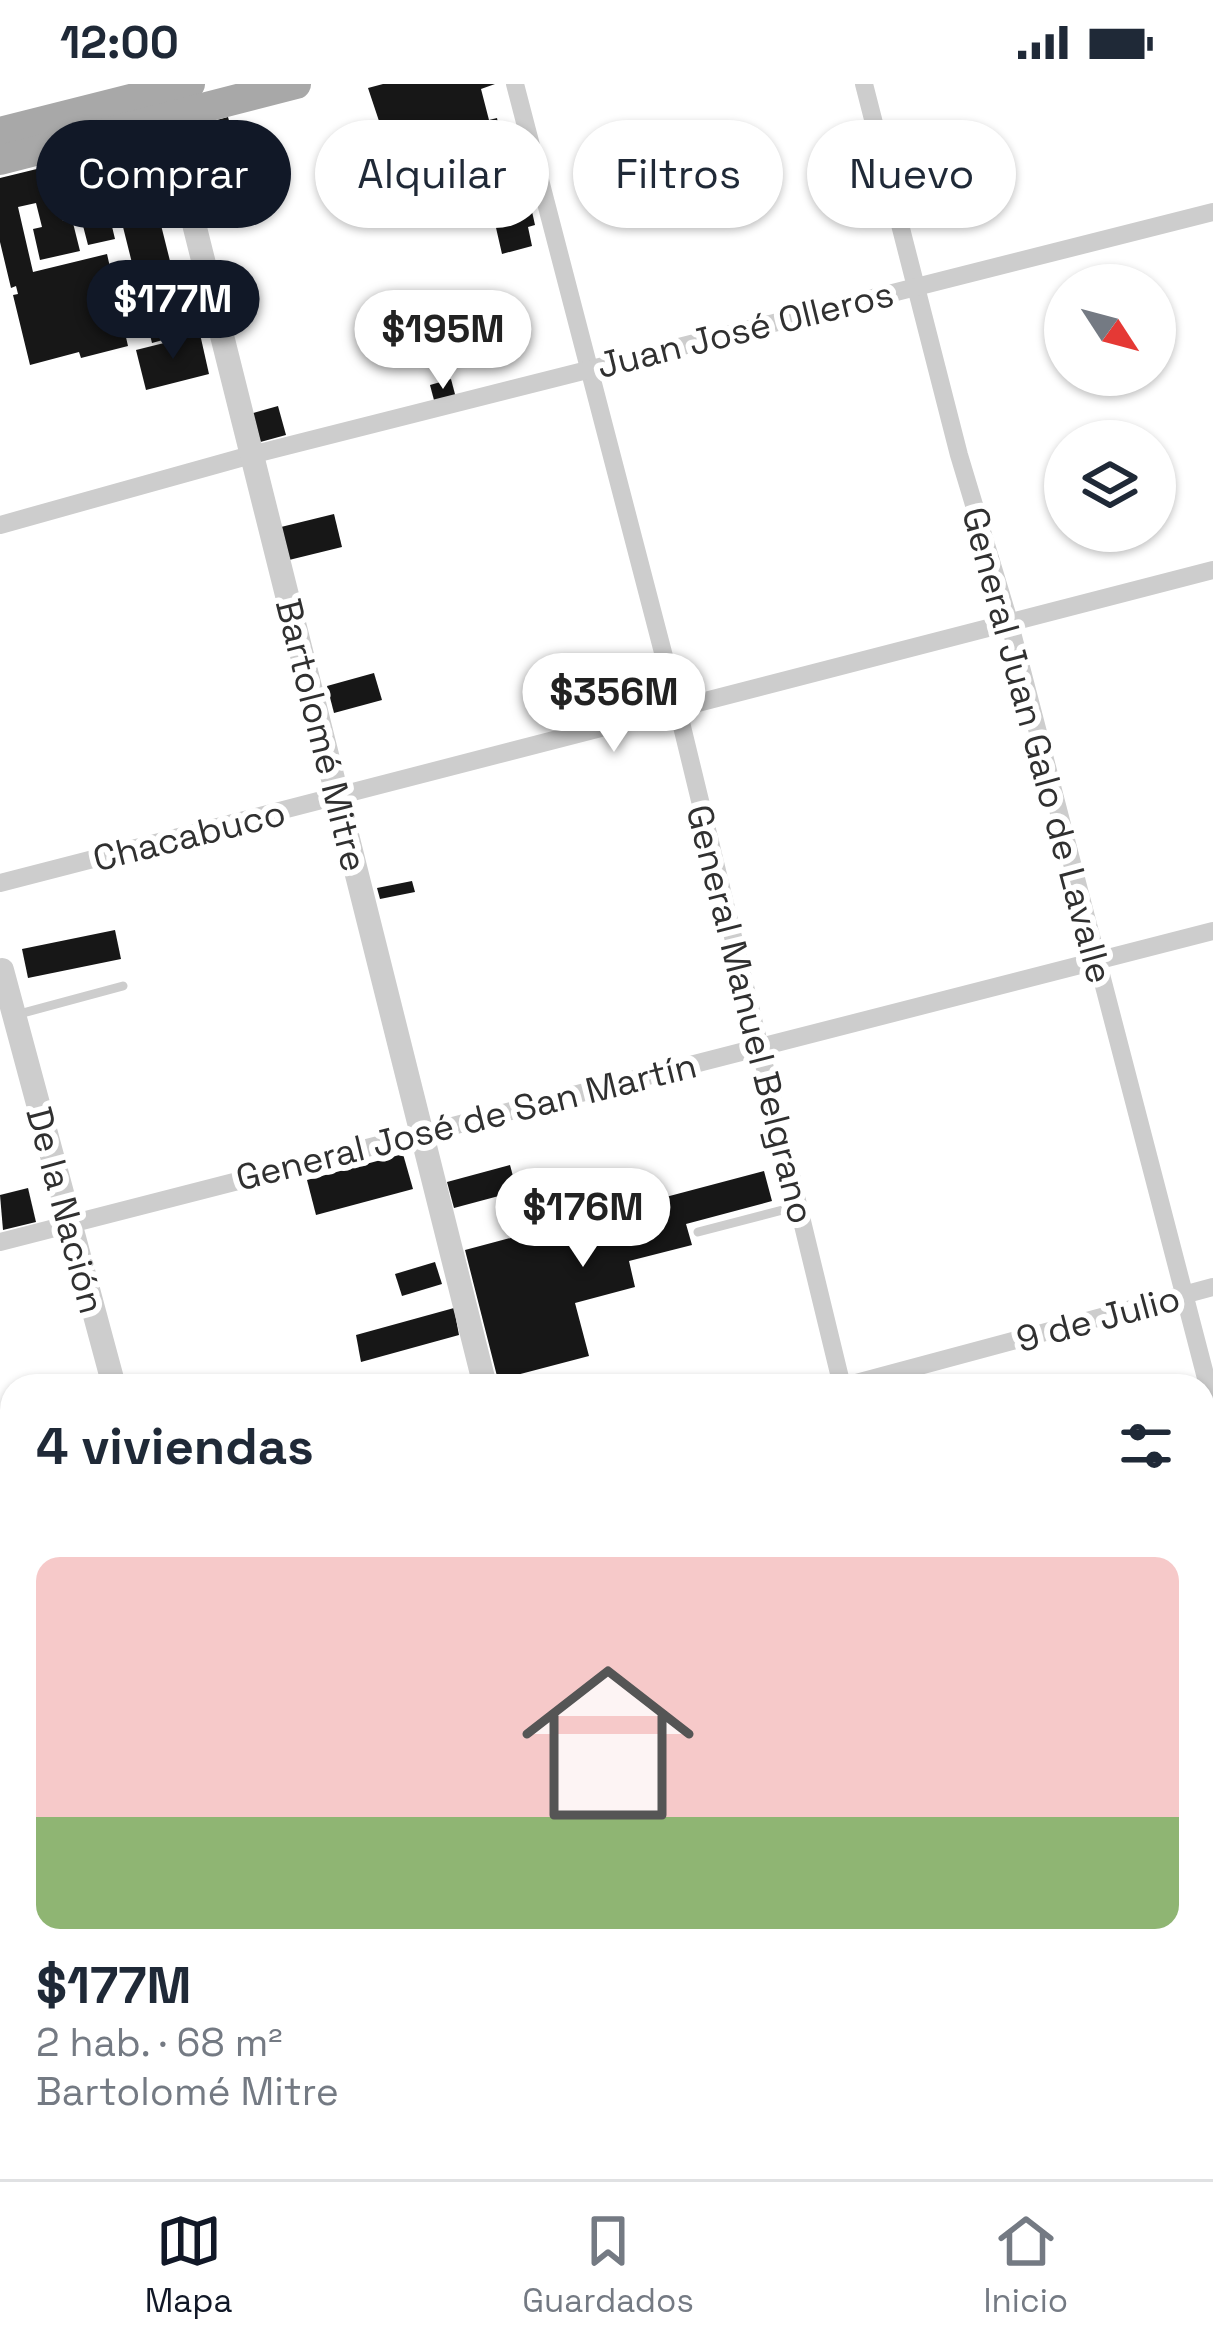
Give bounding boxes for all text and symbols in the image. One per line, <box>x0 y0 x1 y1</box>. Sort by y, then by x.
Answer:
text: 12:00 <box>60 14 179 71</box>
chip: Comprar <box>36 120 291 228</box>
chip: Alquilar <box>315 120 549 228</box>
chip: Filtros <box>573 120 783 228</box>
chip: Nuevo <box>807 120 1016 228</box>
pin: $177M <box>89 260 257 362</box>
north arrow <box>1044 264 1176 396</box>
map controls <box>1044 264 1176 552</box>
street label: Juan José Olleros <box>592 271 898 389</box>
text: $177M <box>114 274 232 323</box>
pin: $195M <box>359 290 527 392</box>
text: $195M <box>381 304 505 353</box>
button: layers <box>1044 420 1176 552</box>
street label: General Juan Galo de Lavalle <box>951 502 1123 988</box>
street label: Bartolomé Mitre <box>265 594 377 876</box>
pin: $356M <box>530 653 698 755</box>
text: $356M <box>549 667 679 716</box>
street label: Chacabuco <box>88 790 290 882</box>
street label: General Manuel Belgrano <box>676 800 824 1229</box>
street label: General José de San Martín <box>231 1042 701 1202</box>
street label: De la Nación <box>15 1102 115 1319</box>
pin: $176M <box>499 1168 667 1270</box>
text: $176M <box>522 1182 644 1231</box>
street label: 9 de Julio <box>1011 1275 1185 1363</box>
icon: filters <box>1113 1413 1179 1479</box>
text: 4 viviendas <box>36 1414 314 1479</box>
icon: home <box>500 1635 716 1851</box>
text: $177M <box>36 1953 191 2018</box>
text: 2 hab. · 68 m² <box>36 2018 283 2067</box>
text: Bartolomé Mitre <box>36 2067 339 2116</box>
tab: Mapa <box>145 2208 233 2322</box>
tab: Guardados <box>522 2208 694 2322</box>
tab: Inicio <box>984 2208 1068 2322</box>

